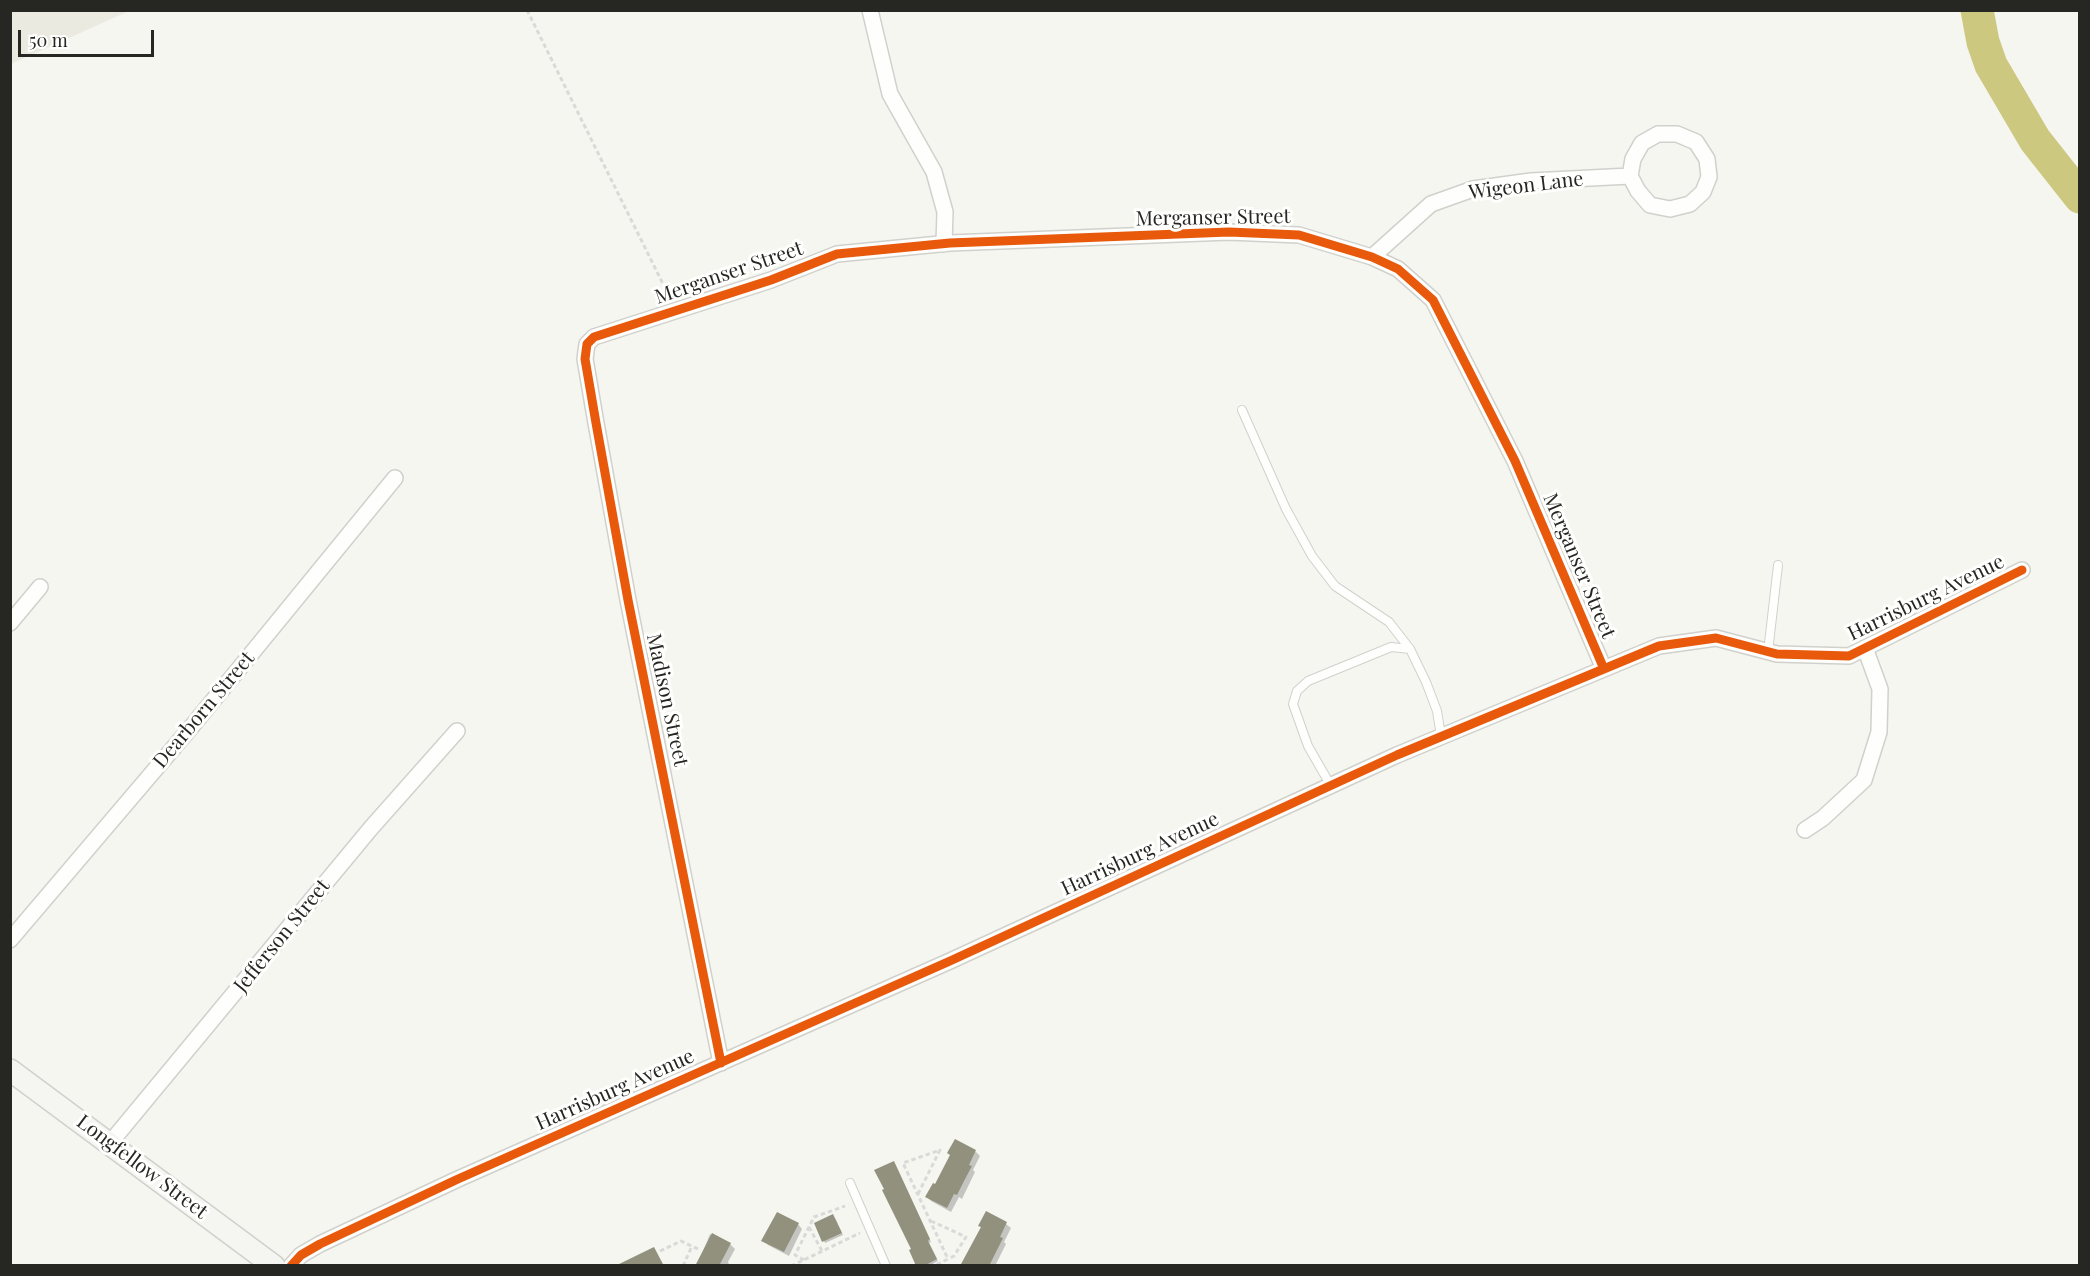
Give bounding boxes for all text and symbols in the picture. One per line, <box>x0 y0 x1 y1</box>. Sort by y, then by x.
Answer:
scale bar <box>21 18 158 56</box>
text: 50 m <box>29 28 68 52</box>
street label: Wigeon Lane <box>1467 167 1585 205</box>
street label: Merganser Street <box>1135 205 1291 231</box>
street label: Merganser Street <box>652 236 806 310</box>
street label: Merganser Street <box>1538 490 1620 642</box>
street label: Harrisburg Avenue <box>1844 550 2008 646</box>
street label: Madison Street <box>641 631 693 769</box>
street label: Dearborn Street <box>148 647 260 773</box>
street label: Harrisburg Avenue <box>1057 807 1223 901</box>
street label: Jefferson Street <box>229 875 335 997</box>
street label: Harrisburg Avenue <box>532 1044 698 1136</box>
street label: Longfellow Street <box>72 1110 212 1224</box>

